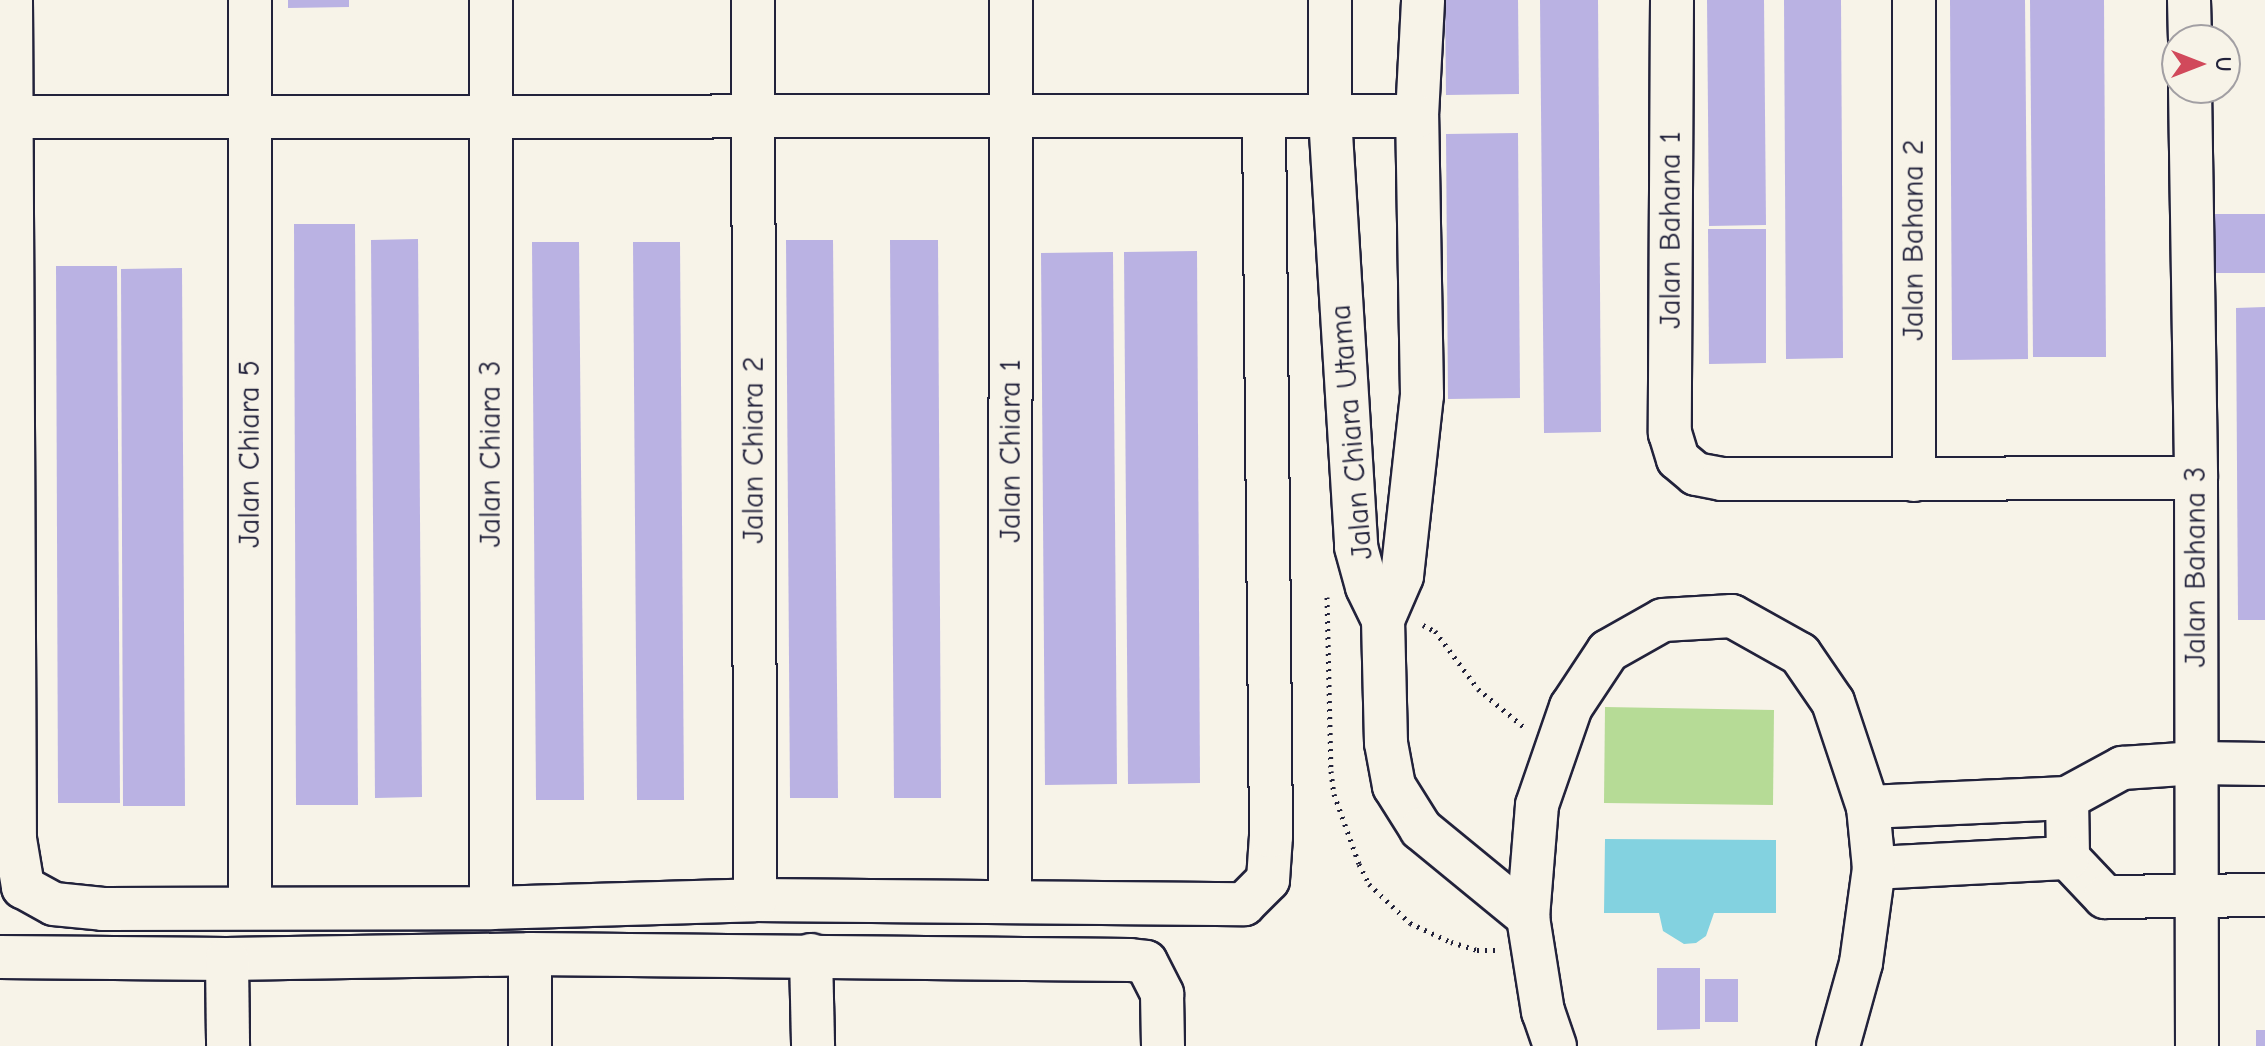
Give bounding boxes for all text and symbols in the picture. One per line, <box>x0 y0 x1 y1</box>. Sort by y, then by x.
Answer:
north arrow <box>2161 24 2241 104</box>
text: U <box>2210 57 2236 71</box>
street label: Jalan Bahana 1 <box>1653 131 1689 329</box>
street label: Jalan Bahana 2 <box>1896 139 1932 341</box>
street label: Jalan Chiara Utama <box>1323 303 1381 561</box>
street label: Jalan Chiara 2 <box>736 356 772 544</box>
street label: Jalan Chiara 1 <box>993 359 1029 543</box>
street label: Jalan Chiara 5 <box>232 360 268 548</box>
street label: Jalan Chiara 3 <box>473 361 509 547</box>
street label: Jalan Bahana 3 <box>2178 467 2214 667</box>

